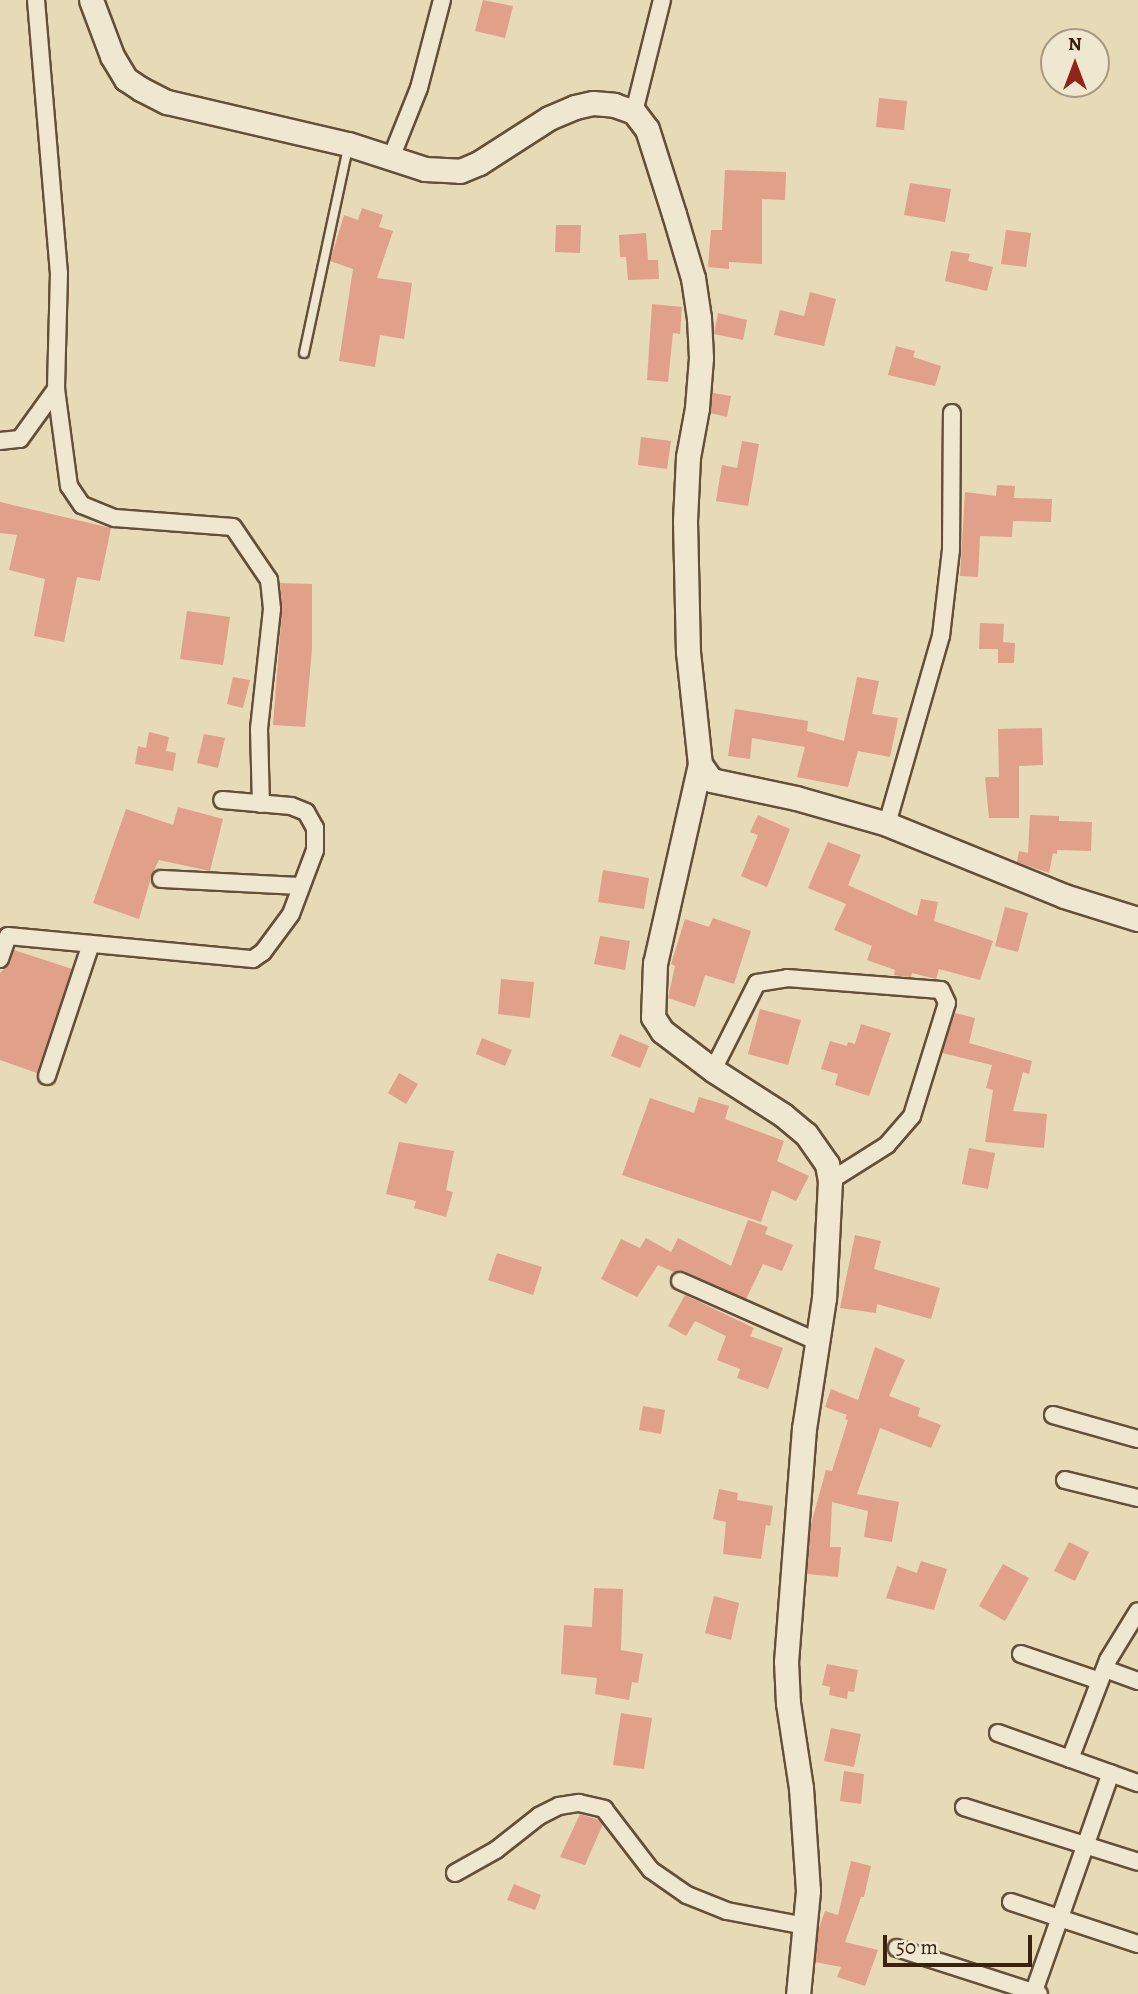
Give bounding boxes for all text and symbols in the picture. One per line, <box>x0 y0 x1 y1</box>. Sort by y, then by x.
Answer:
north arrow <box>1040 28 1110 98</box>
text: N <box>1068 31 1082 57</box>
scale bar <box>886 1920 1035 1964</box>
text: 50 m <box>896 1933 938 1961</box>

